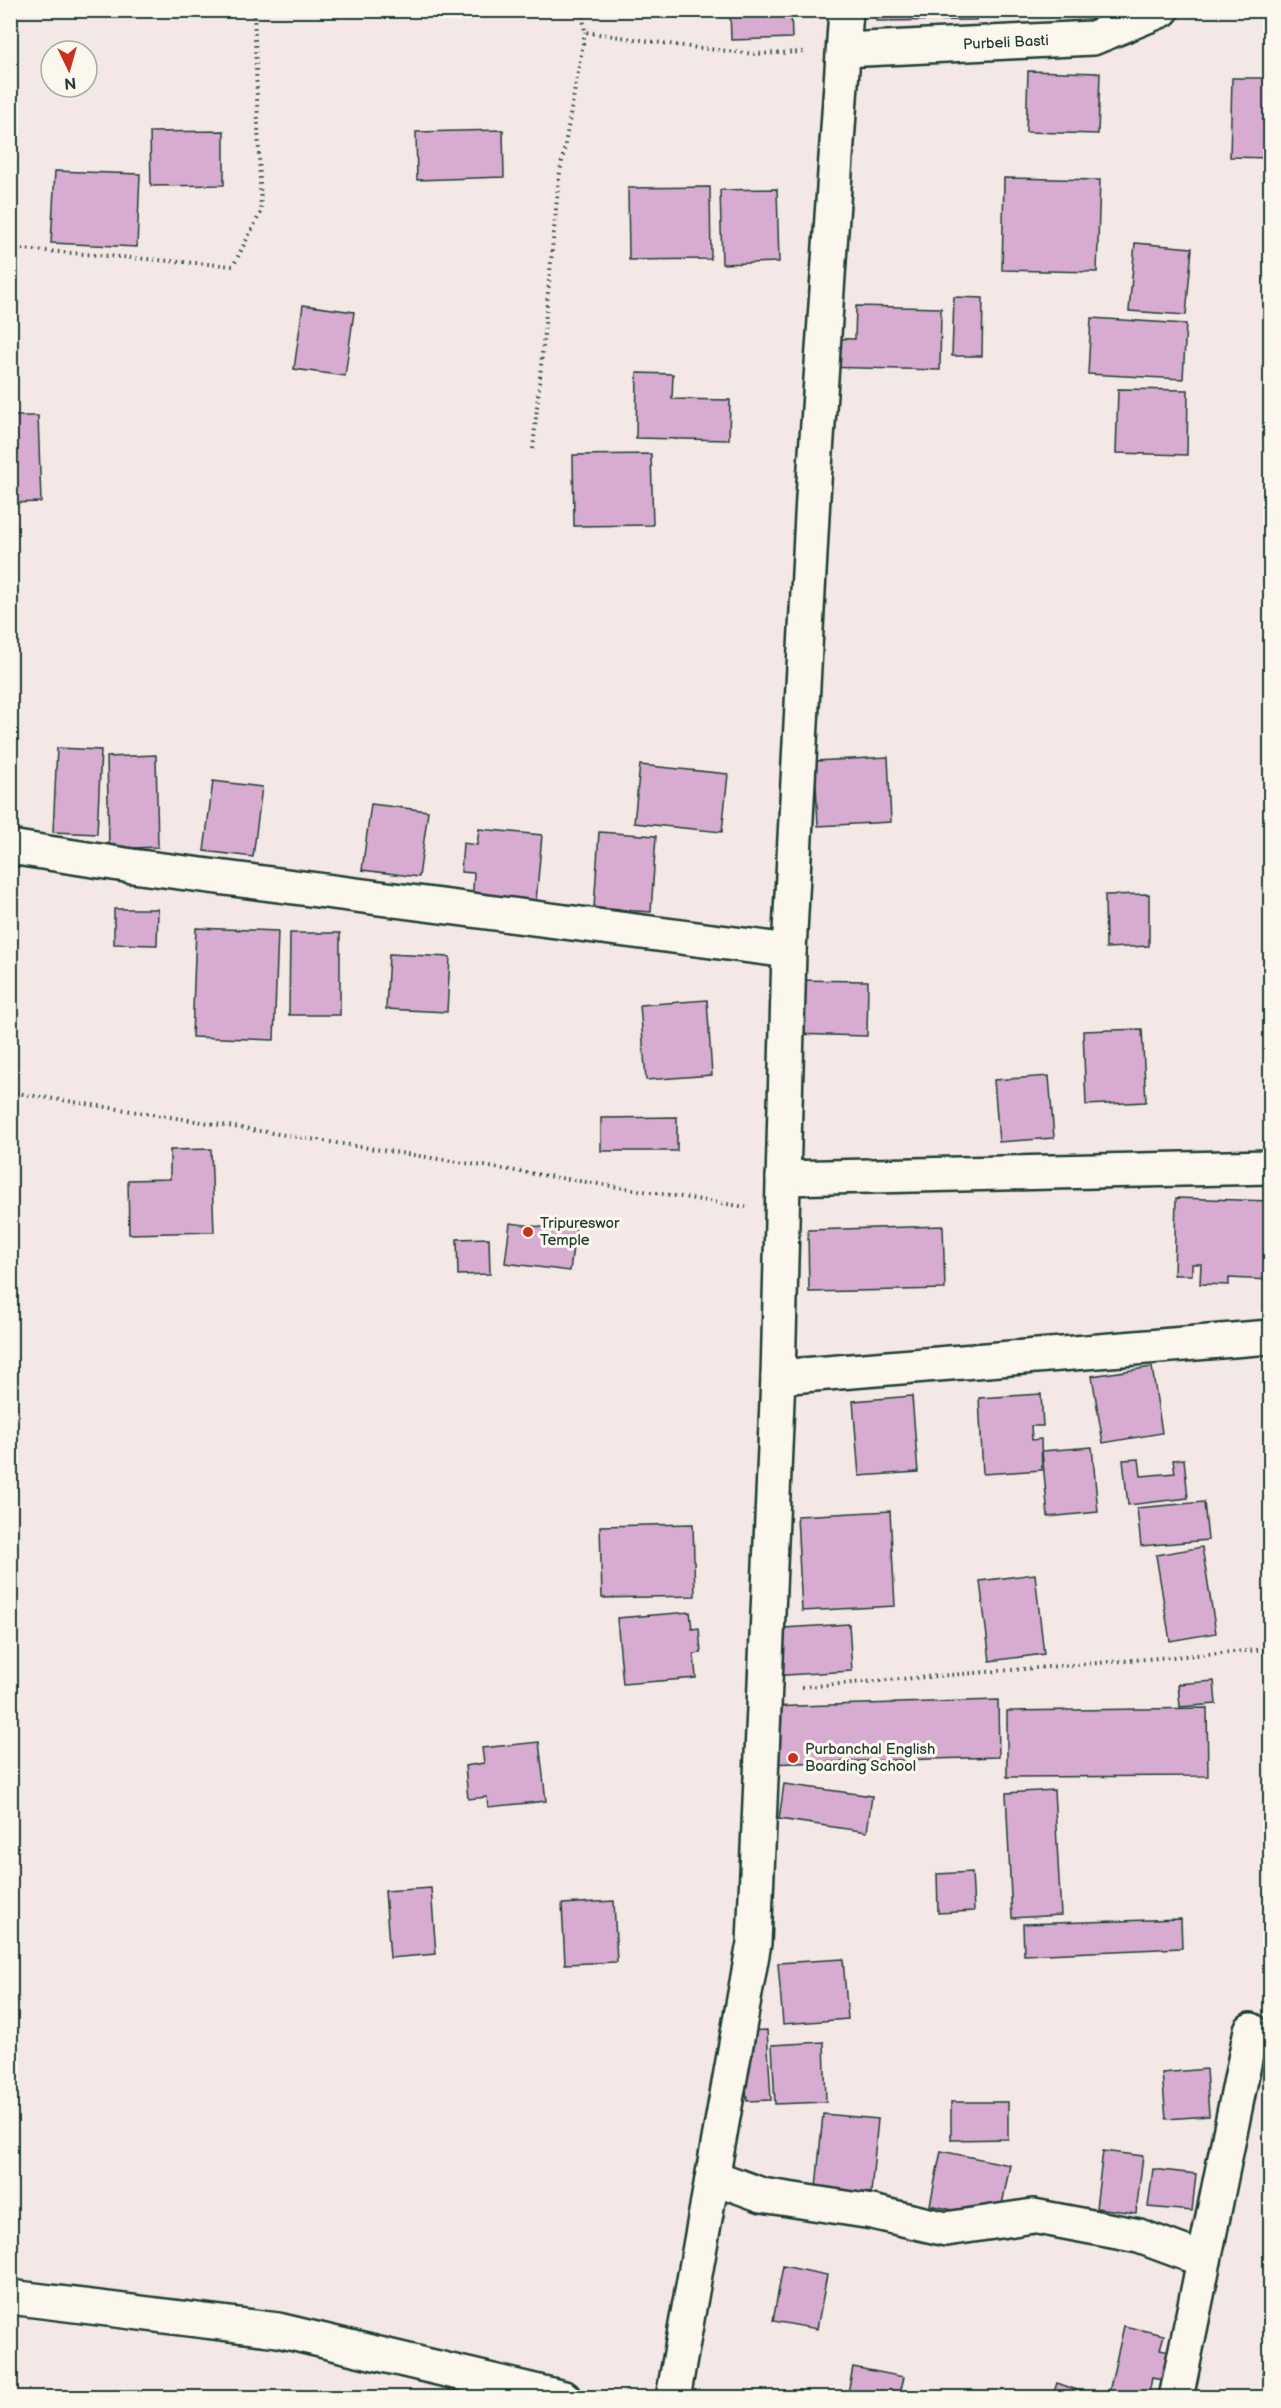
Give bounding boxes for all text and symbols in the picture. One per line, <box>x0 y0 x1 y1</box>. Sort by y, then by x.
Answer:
street label: Purbeli Basti <box>962 31 1049 54</box>
north arrow <box>39 39 99 99</box>
text: N <box>63 72 77 92</box>
place label: Tripureswor Temple <box>540 1214 620 1250</box>
marker: Tripureswor Temple <box>521 1225 535 1239</box>
place label: Purbanchal English Boarding School <box>805 1740 935 1776</box>
marker: Purbanchal English Boarding School <box>786 1751 800 1765</box>

